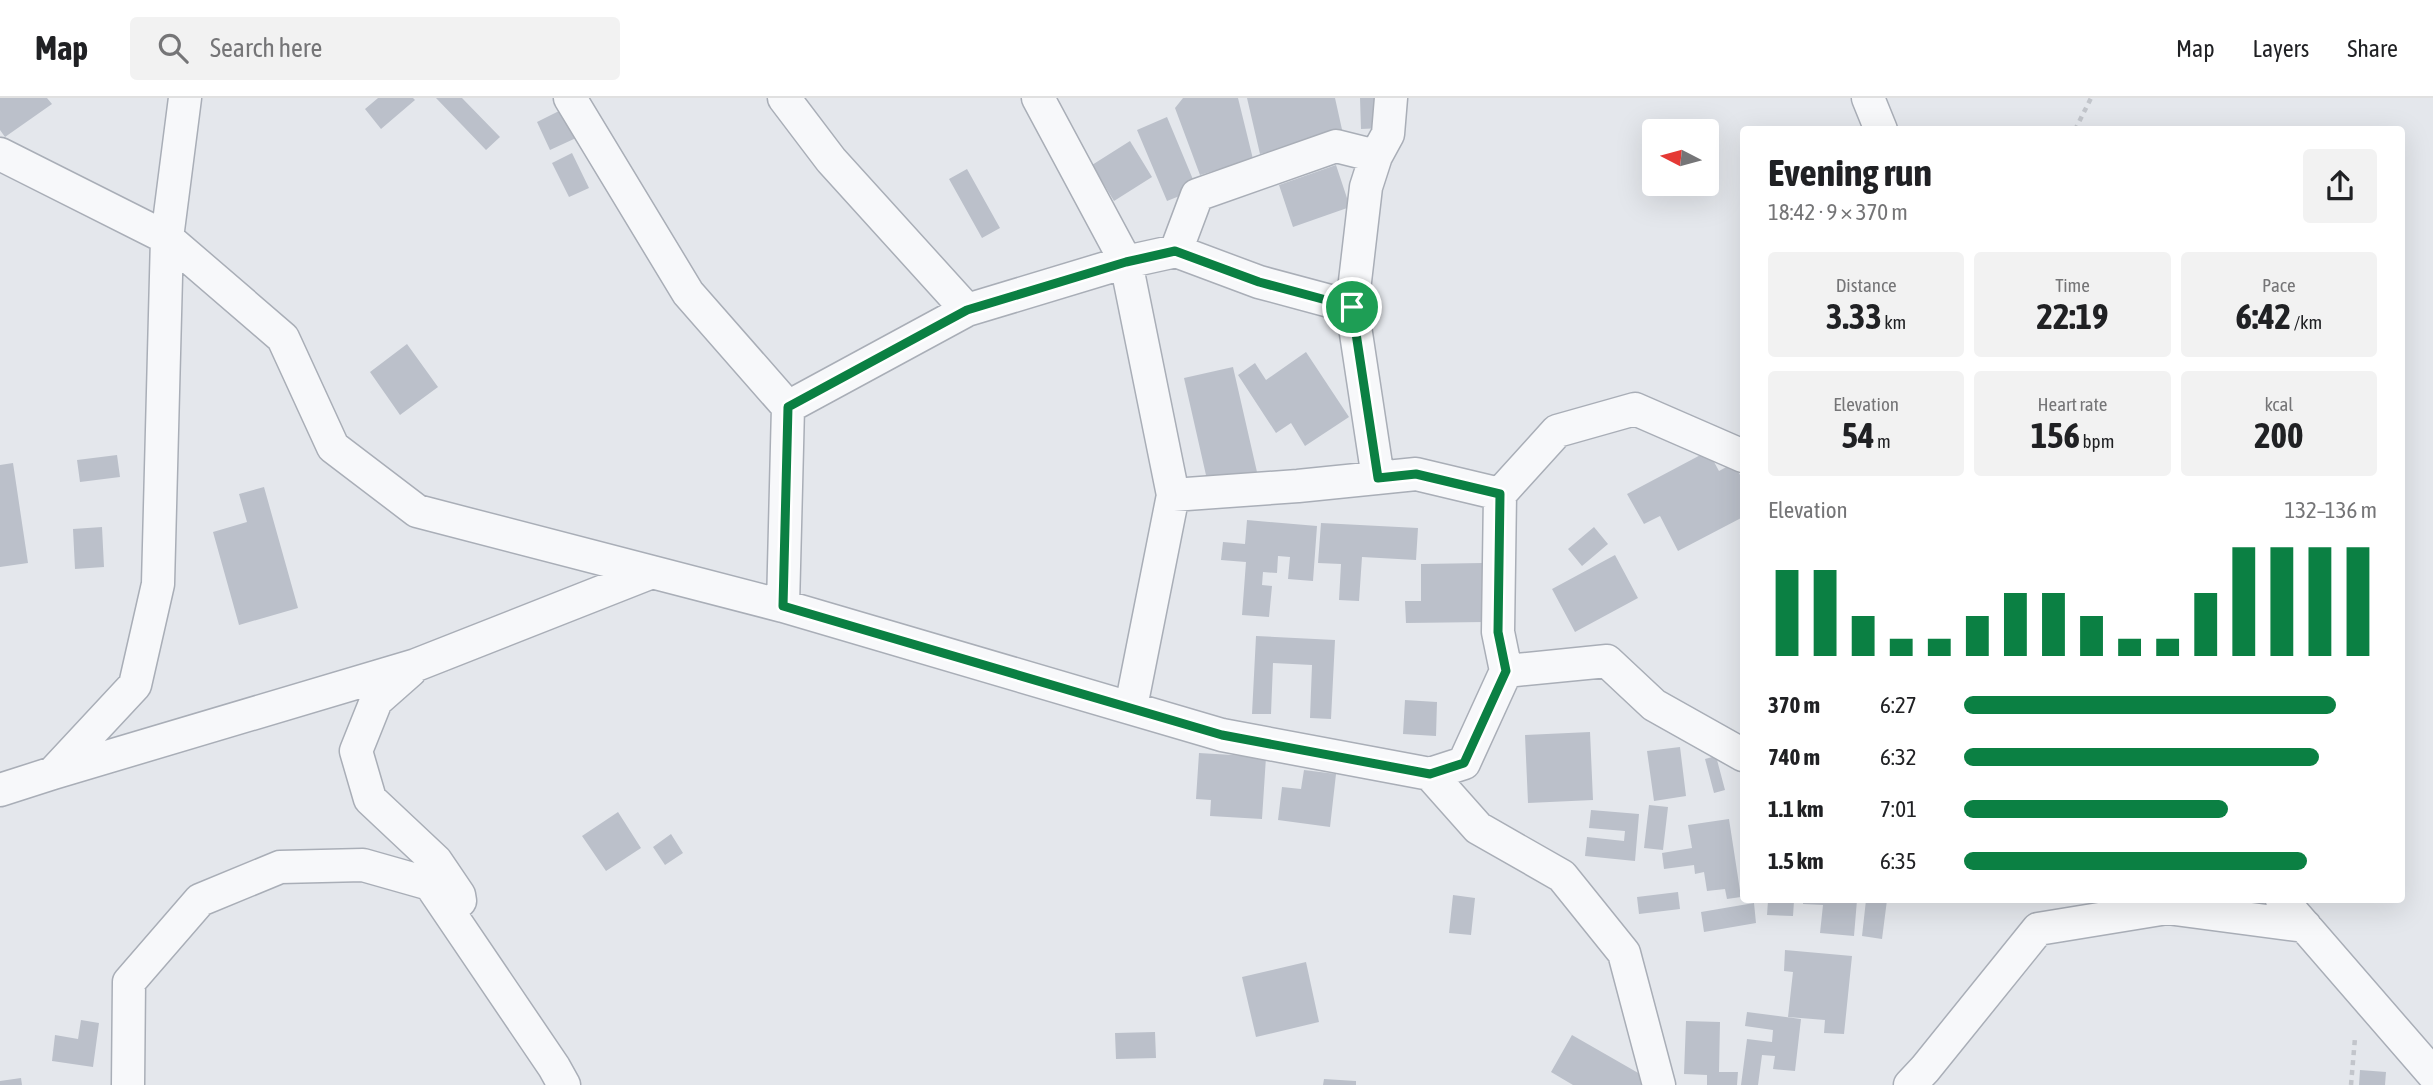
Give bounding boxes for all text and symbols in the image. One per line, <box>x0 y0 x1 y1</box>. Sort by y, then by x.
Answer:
search box <box>130 17 620 80</box>
text: Map <box>35 29 88 67</box>
icon: search <box>154 29 192 67</box>
text: Search here <box>210 33 322 63</box>
text: Map <box>2176 35 2215 62</box>
text: Layers <box>2253 35 2309 62</box>
text: Share <box>2347 35 2398 62</box>
north arrow <box>1642 119 1718 196</box>
map controls <box>1642 119 1719 196</box>
button: share <box>2303 149 2377 223</box>
text: Evening run <box>1768 151 1932 194</box>
text: 18:42 · 9 × 370 m <box>1768 199 1908 225</box>
text: Distance <box>1836 274 1897 296</box>
text: Time <box>2055 274 2090 296</box>
text: Pace <box>2262 274 2296 296</box>
pin <box>1322 277 1382 337</box>
icon: arrive <box>1333 288 1371 326</box>
text: 3.33 <box>1826 296 1882 336</box>
text: 22:19 <box>2036 296 2109 336</box>
text: 6:42 <box>2235 296 2291 336</box>
text: km <box>1882 311 1906 333</box>
text: /km <box>2291 311 2322 333</box>
text: Elevation <box>1833 393 1899 415</box>
text: Heart rate <box>2038 393 2107 415</box>
text: kcal <box>2264 393 2293 415</box>
text: 54 <box>1842 415 1874 455</box>
text: 156 <box>2031 415 2080 455</box>
text: 200 <box>2254 415 2304 455</box>
text: m <box>1874 430 1891 452</box>
text: bpm <box>2080 430 2114 452</box>
text: Elevation <box>1768 497 1848 523</box>
text: 132–136 m <box>2284 497 2377 523</box>
text: 370 m <box>1768 692 1820 718</box>
text: 6:27 <box>1880 692 1917 718</box>
text: 740 m <box>1768 744 1820 770</box>
text: 6:32 <box>1880 744 1917 770</box>
text: 1.1 km <box>1768 796 1824 822</box>
text: 7:01 <box>1880 796 1917 822</box>
text: 1.5 km <box>1768 848 1824 874</box>
text: 6:35 <box>1880 848 1917 874</box>

